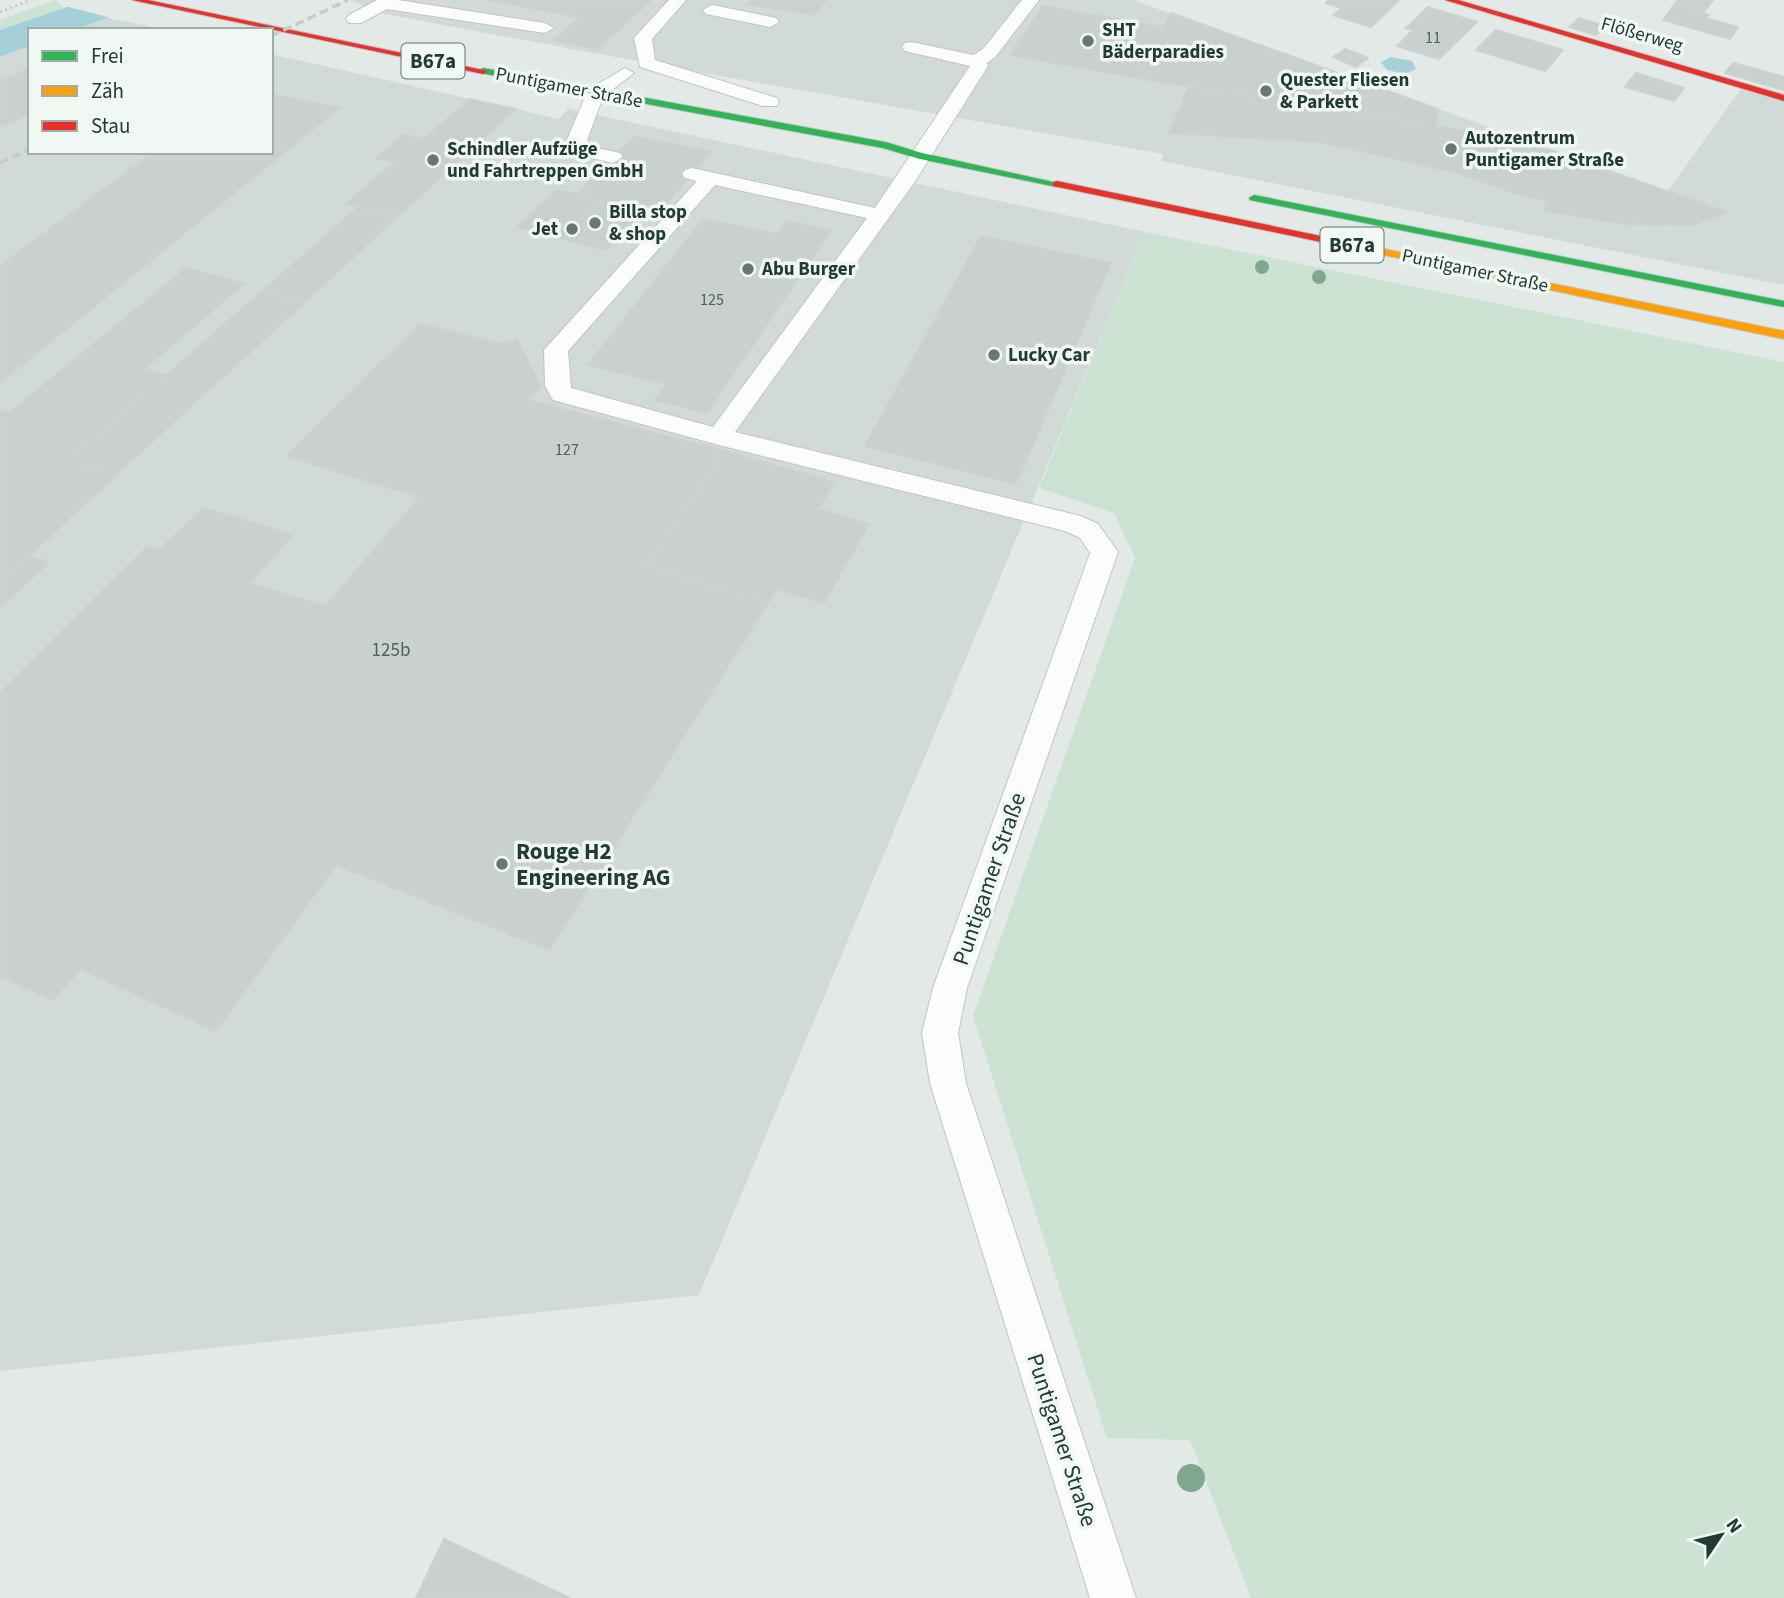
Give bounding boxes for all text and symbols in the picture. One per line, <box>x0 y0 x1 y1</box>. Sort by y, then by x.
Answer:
street label: Flößerweg <box>1598 10 1687 60</box>
place label: SHT Bäderparadies <box>1102 17 1224 66</box>
house number: 11 <box>1425 27 1441 49</box>
legend <box>28 28 273 154</box>
marker: SHT Bäderparadies <box>1080 33 1096 49</box>
text: Frei <box>91 41 124 71</box>
road number: B67a <box>402 43 464 78</box>
street label: Puntigamer Straße <box>493 61 645 115</box>
place label: Quester Fliesen & Parkett <box>1280 67 1409 116</box>
text: Zäh <box>91 76 124 106</box>
marker: Quester Fliesen & Parkett <box>1258 83 1274 99</box>
text: Stau <box>91 111 130 141</box>
place label: Autozentrum Puntigamer Straße <box>1464 125 1624 174</box>
place label: Schindler Aufzüge und Fahrtreppen GmbH <box>447 136 644 185</box>
marker: Autozentrum Puntigamer Straße <box>1443 141 1459 157</box>
marker: Schindler Aufzüge und Fahrtreppen GmbH <box>425 152 441 168</box>
place label: Billa stop & shop <box>609 199 687 248</box>
marker: Billa stop & shop <box>587 215 603 231</box>
place label: Jet <box>531 216 558 243</box>
marker: Jet <box>564 221 580 237</box>
road number: B67a <box>1320 228 1384 262</box>
street label: Puntigamer Straße <box>1399 242 1551 300</box>
place label: Abu Burger <box>761 256 856 283</box>
marker: Abu Burger <box>740 261 756 277</box>
house number: 125 <box>700 289 724 311</box>
place label: Lucky Car <box>1008 342 1091 369</box>
marker: Lucky Car <box>986 347 1002 363</box>
house number: 127 <box>555 439 579 461</box>
house number: 125b <box>372 637 410 664</box>
street label: Puntigamer Straße <box>944 788 1034 970</box>
place label: Rouge H2 Engineering AG <box>516 835 671 894</box>
marker: Rouge H2 Engineering AG <box>494 856 510 872</box>
street label: Puntigamer Straße <box>1018 1349 1106 1531</box>
north arrow <box>1686 1500 1756 1570</box>
text: N <box>1719 1513 1748 1539</box>

